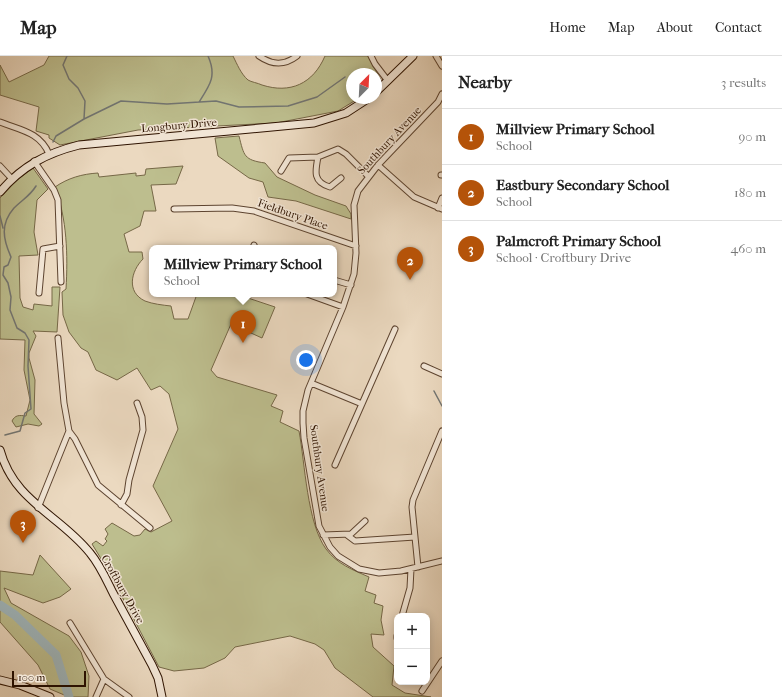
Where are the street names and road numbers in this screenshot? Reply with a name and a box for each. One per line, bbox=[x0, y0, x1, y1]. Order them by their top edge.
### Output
street label: Southbury Avenue bbox=[355, 103, 424, 177]
street label: Longbury Drive bbox=[141, 116, 218, 135]
street label: Fieldbury Place bbox=[256, 196, 330, 233]
street label: Southbury Avenue bbox=[307, 424, 332, 513]
street label: Croftbury Drive bbox=[98, 553, 147, 626]

